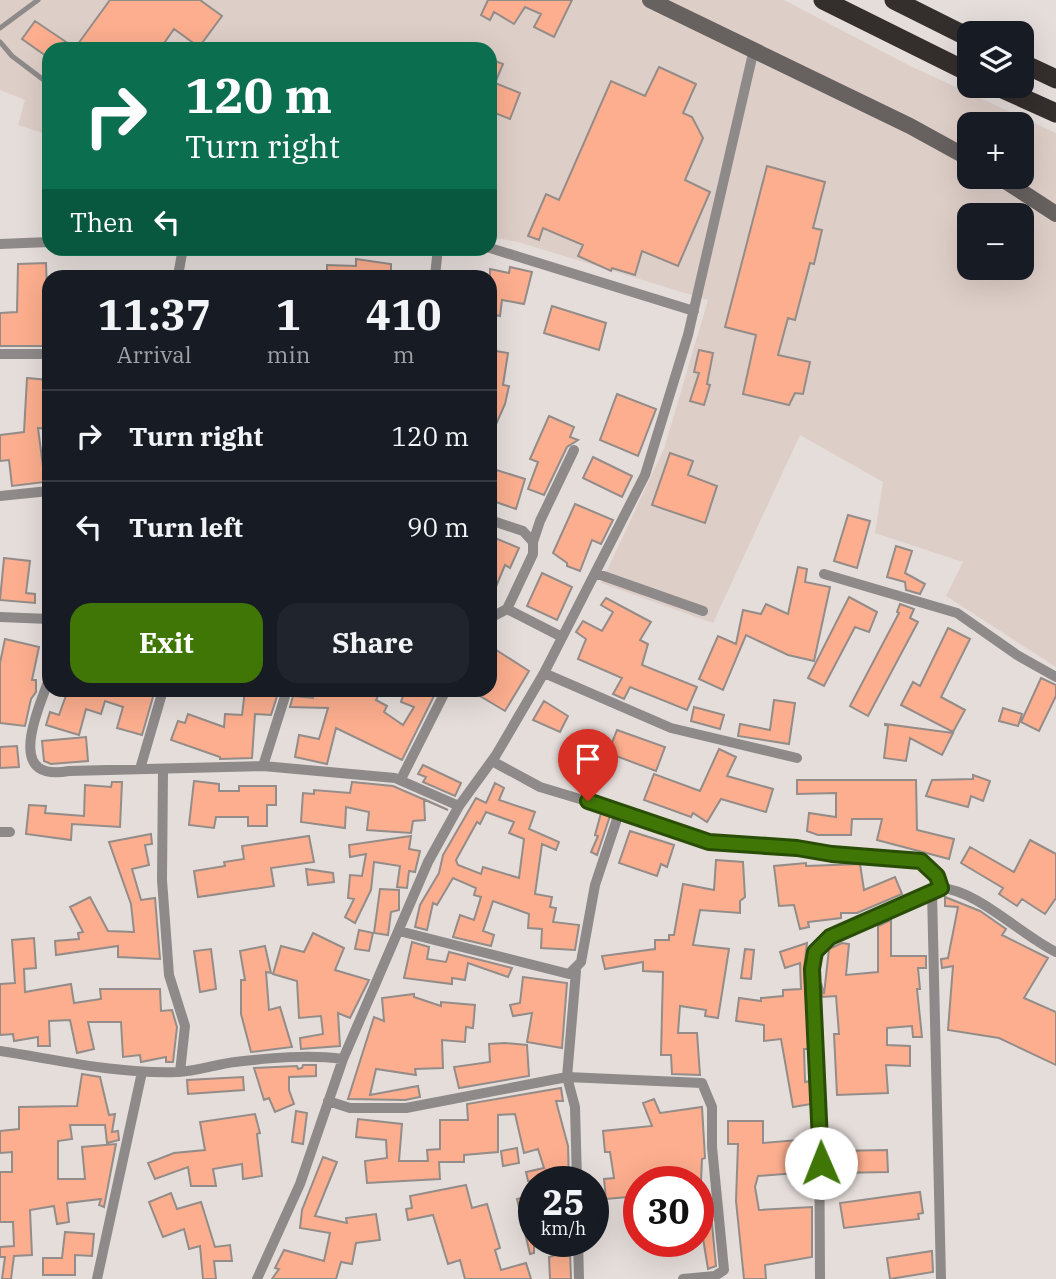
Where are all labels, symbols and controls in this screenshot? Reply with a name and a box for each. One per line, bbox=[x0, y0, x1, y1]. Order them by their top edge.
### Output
map controls bbox=[957, 21, 1034, 280]
button: layers bbox=[957, 21, 1034, 98]
text: 120 m bbox=[185, 63, 332, 126]
icon: right bbox=[70, 70, 161, 161]
button: + bbox=[957, 112, 1034, 189]
text: Turn right bbox=[185, 125, 340, 167]
icon: left bbox=[148, 203, 186, 241]
button: − bbox=[957, 203, 1034, 280]
text: Then bbox=[70, 205, 134, 239]
text: 11:37 bbox=[97, 287, 211, 342]
text: 1 bbox=[276, 287, 301, 342]
text: 410 bbox=[366, 287, 441, 342]
text: Arrival bbox=[117, 339, 192, 369]
text: min bbox=[267, 339, 310, 369]
text: m bbox=[393, 339, 415, 369]
icon: right bbox=[70, 417, 108, 455]
text: Turn right bbox=[129, 419, 263, 453]
text: 120 m bbox=[391, 419, 469, 453]
icon: left bbox=[70, 508, 108, 546]
text: Turn left bbox=[129, 510, 243, 544]
text: 90 m bbox=[407, 510, 469, 544]
button: Exit bbox=[70, 603, 263, 683]
button: Share bbox=[277, 603, 469, 683]
pin bbox=[558, 729, 618, 801]
icon: arrive bbox=[569, 740, 607, 778]
position arrow bbox=[784, 1126, 858, 1200]
speed limit sign: 30 bbox=[623, 1166, 714, 1257]
text: 25 bbox=[542, 1179, 585, 1225]
text: km/h bbox=[541, 1217, 586, 1240]

